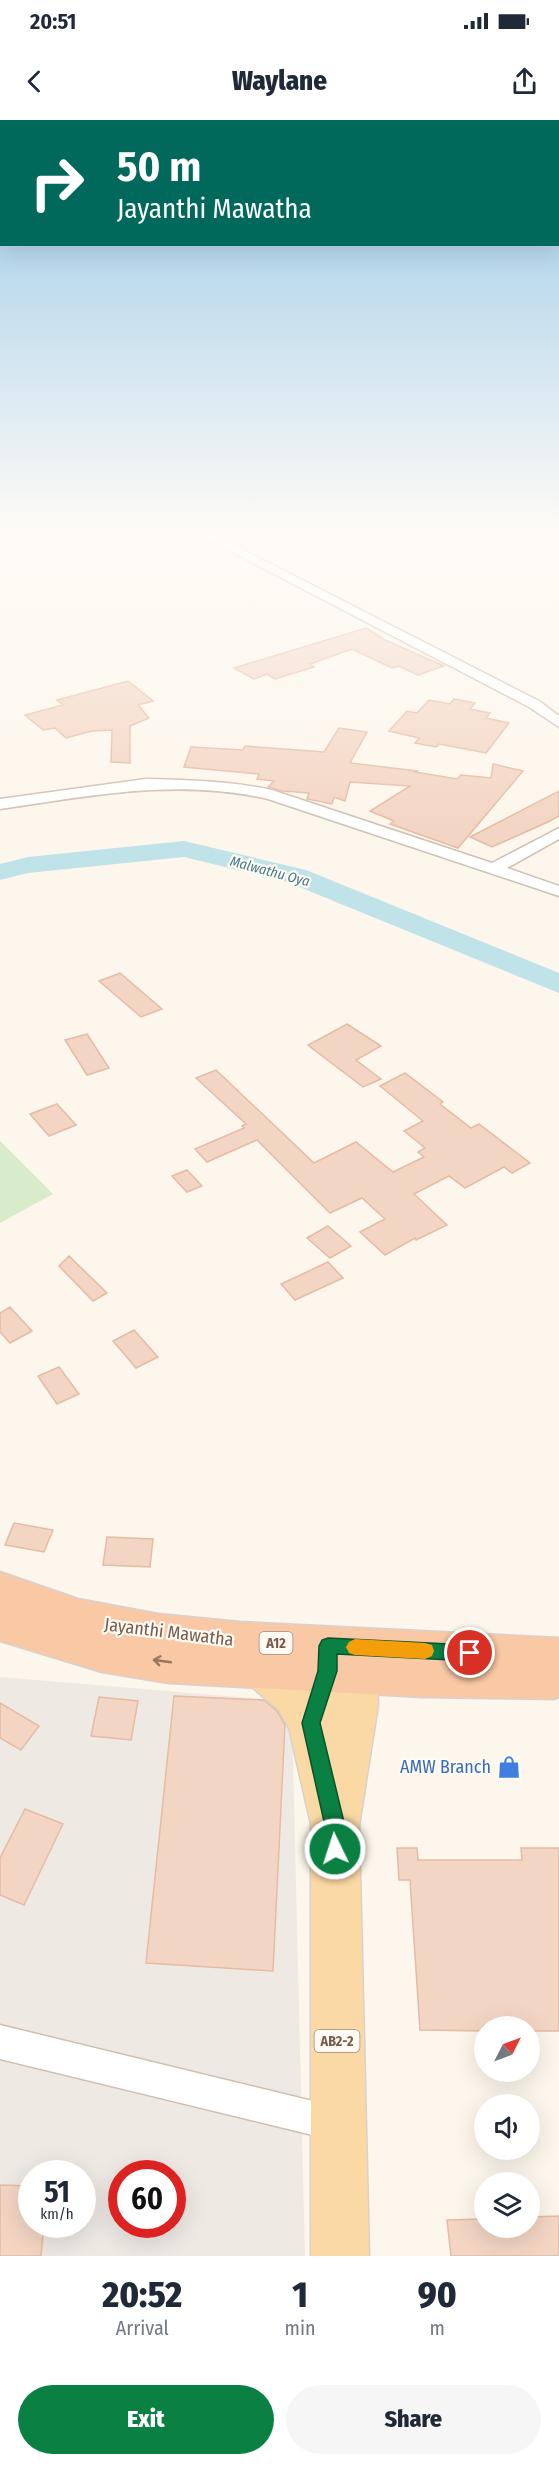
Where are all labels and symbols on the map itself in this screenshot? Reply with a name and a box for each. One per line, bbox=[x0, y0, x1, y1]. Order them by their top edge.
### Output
water label: Malwathu Oya bbox=[228, 853, 312, 890]
street label: Jayanthi Mawatha bbox=[103, 1613, 235, 1651]
pin bbox=[444, 1627, 495, 1678]
road number: A12 bbox=[260, 1632, 292, 1654]
one-way arrow bbox=[152, 1656, 172, 1667]
shop icon: AMW Branch bbox=[496, 1754, 522, 1780]
place label: AMW Branch bbox=[400, 1756, 491, 1778]
position arrow bbox=[303, 1817, 367, 1881]
north arrow bbox=[474, 2016, 540, 2082]
road number: AB2-2 bbox=[314, 2030, 360, 2052]
speed limit sign: 60 bbox=[108, 2160, 186, 2238]

